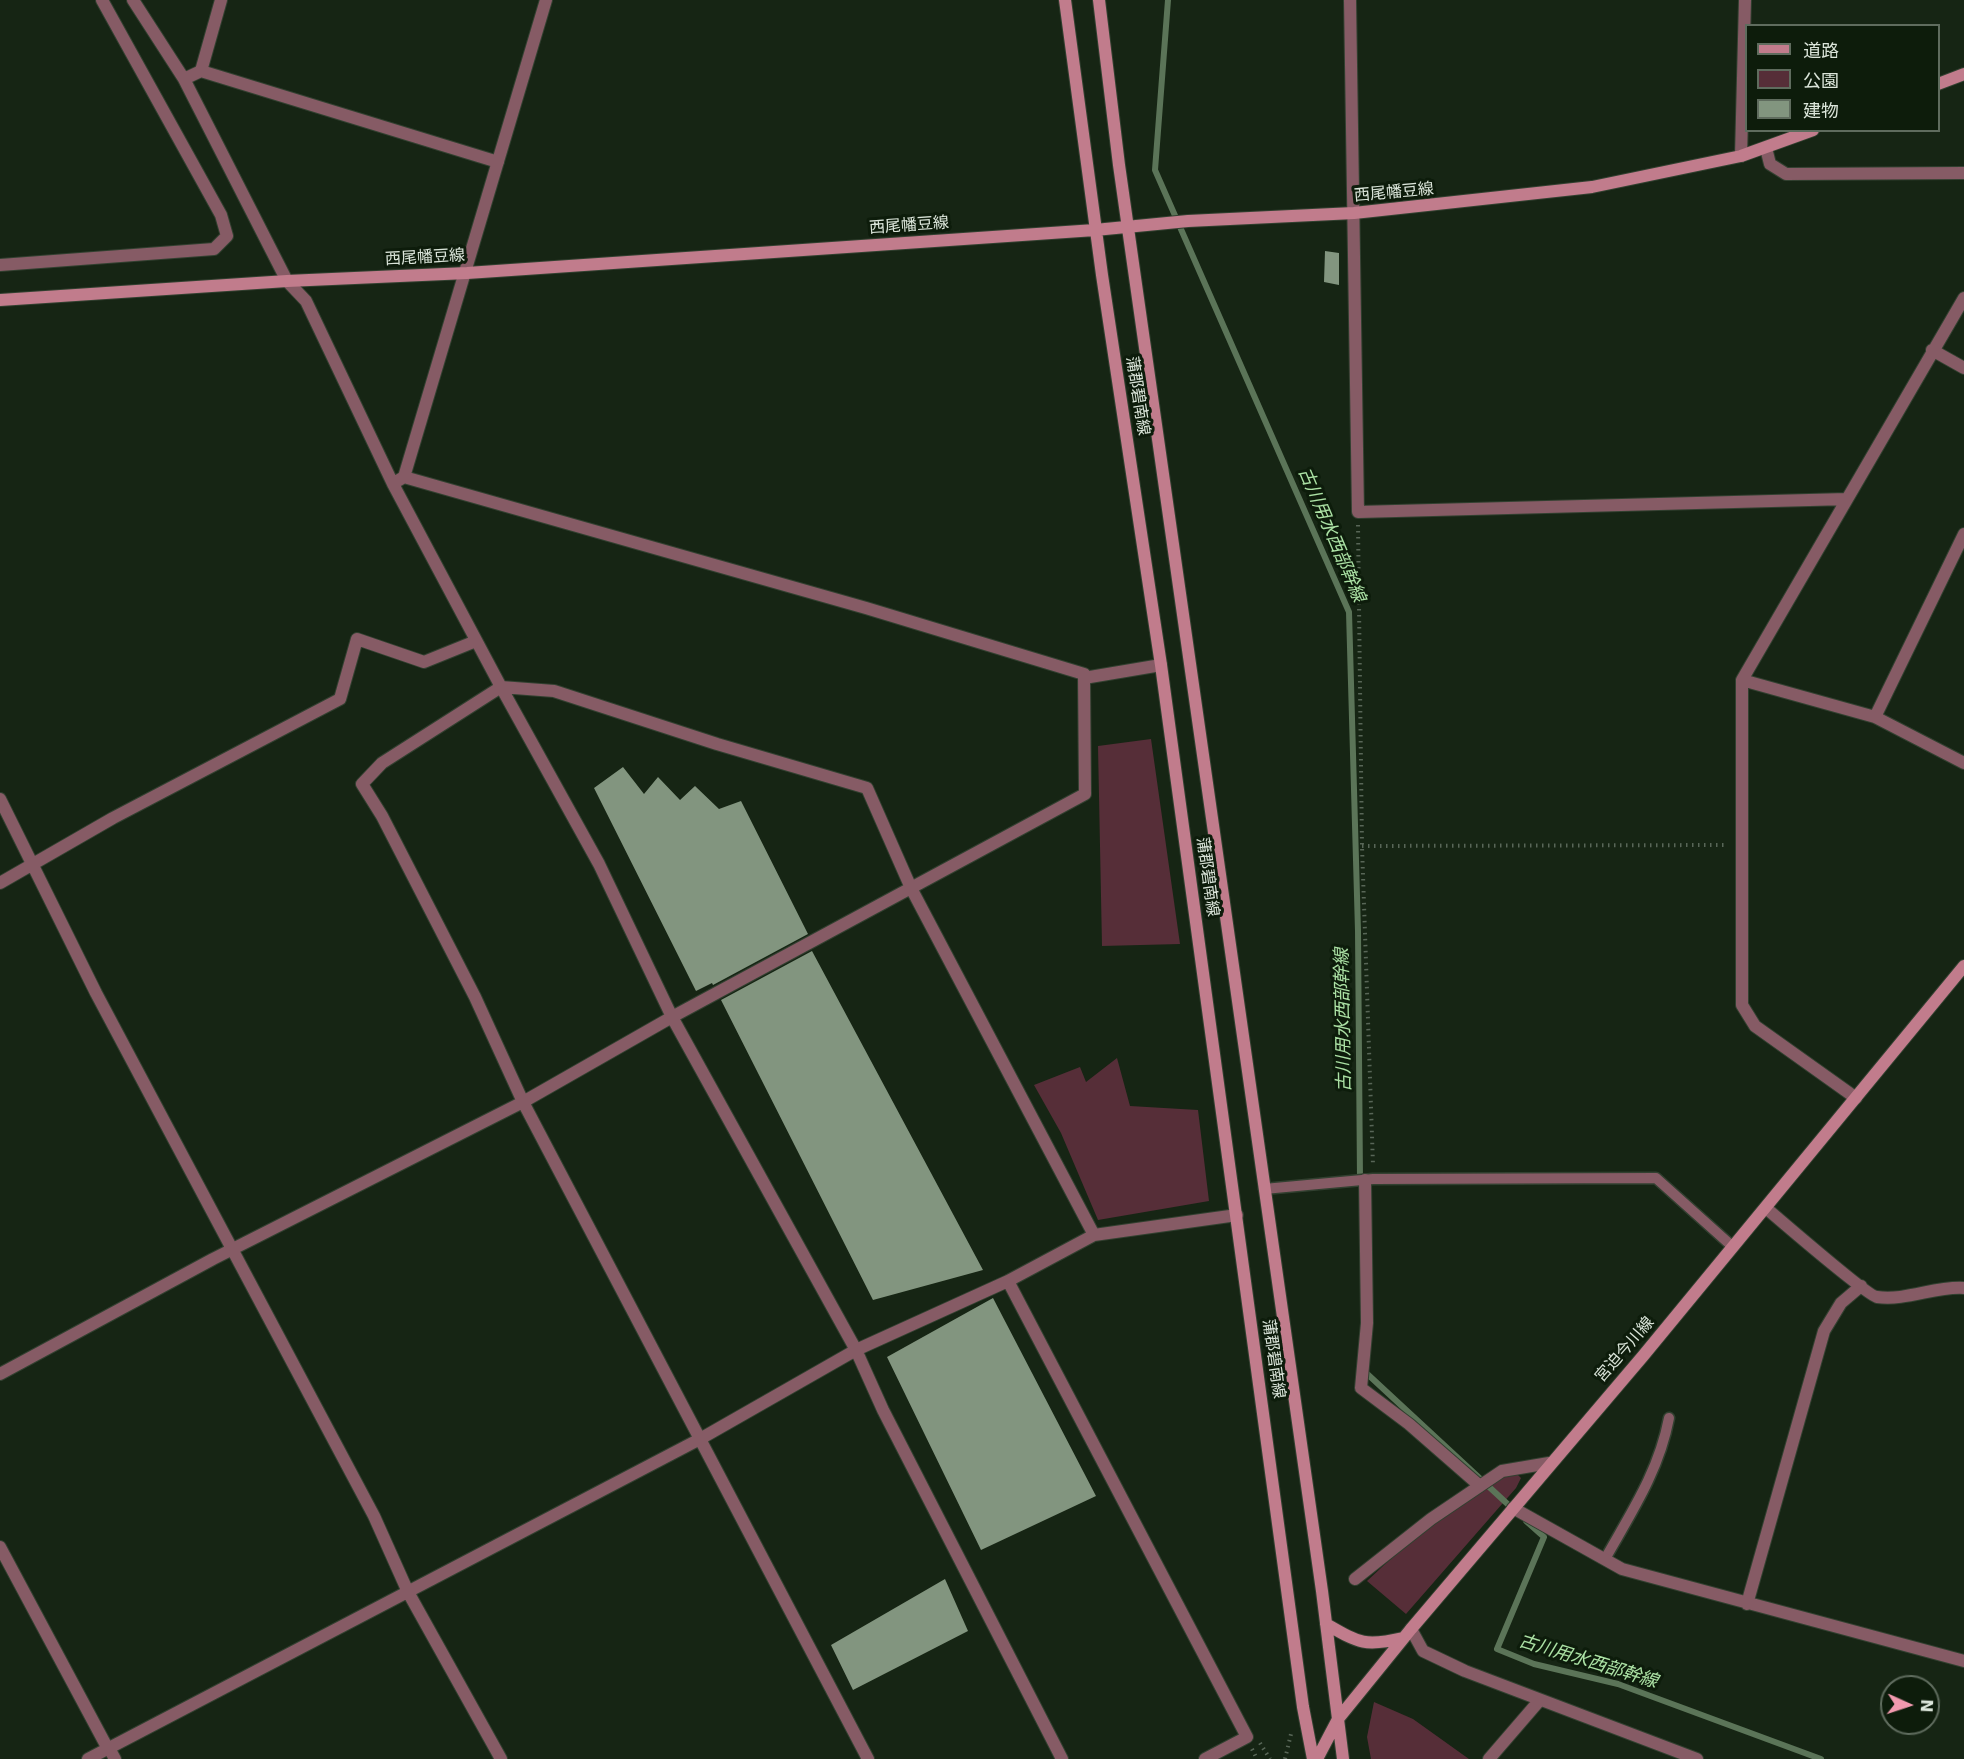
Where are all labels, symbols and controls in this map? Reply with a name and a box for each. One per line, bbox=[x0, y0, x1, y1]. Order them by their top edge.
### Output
legend bbox=[1745, 24, 1940, 132]
text: 道路 bbox=[1803, 40, 1839, 61]
text: 公園 bbox=[1803, 70, 1839, 91]
text: 建物 bbox=[1803, 100, 1839, 121]
street label: 西尾幡豆線 bbox=[1353, 180, 1435, 206]
street label: 西尾幡豆線 bbox=[868, 214, 950, 238]
street label: 西尾幡豆線 bbox=[385, 246, 465, 270]
street label: 蒲郡碧南線 bbox=[1121, 355, 1153, 437]
water label: 古川用水西部幹線 bbox=[1293, 465, 1369, 605]
street label: 蒲郡碧南線 bbox=[1192, 836, 1222, 918]
water label: 古川用水西部幹線 bbox=[1332, 948, 1356, 1092]
street label: 宮迫今川線 bbox=[1592, 1314, 1658, 1386]
street label: 蒲郡碧南線 bbox=[1258, 1318, 1288, 1400]
water label: 古川用水西部幹線 bbox=[1516, 1631, 1660, 1693]
north arrow bbox=[1880, 1675, 1940, 1735]
text: N bbox=[1917, 1699, 1936, 1713]

